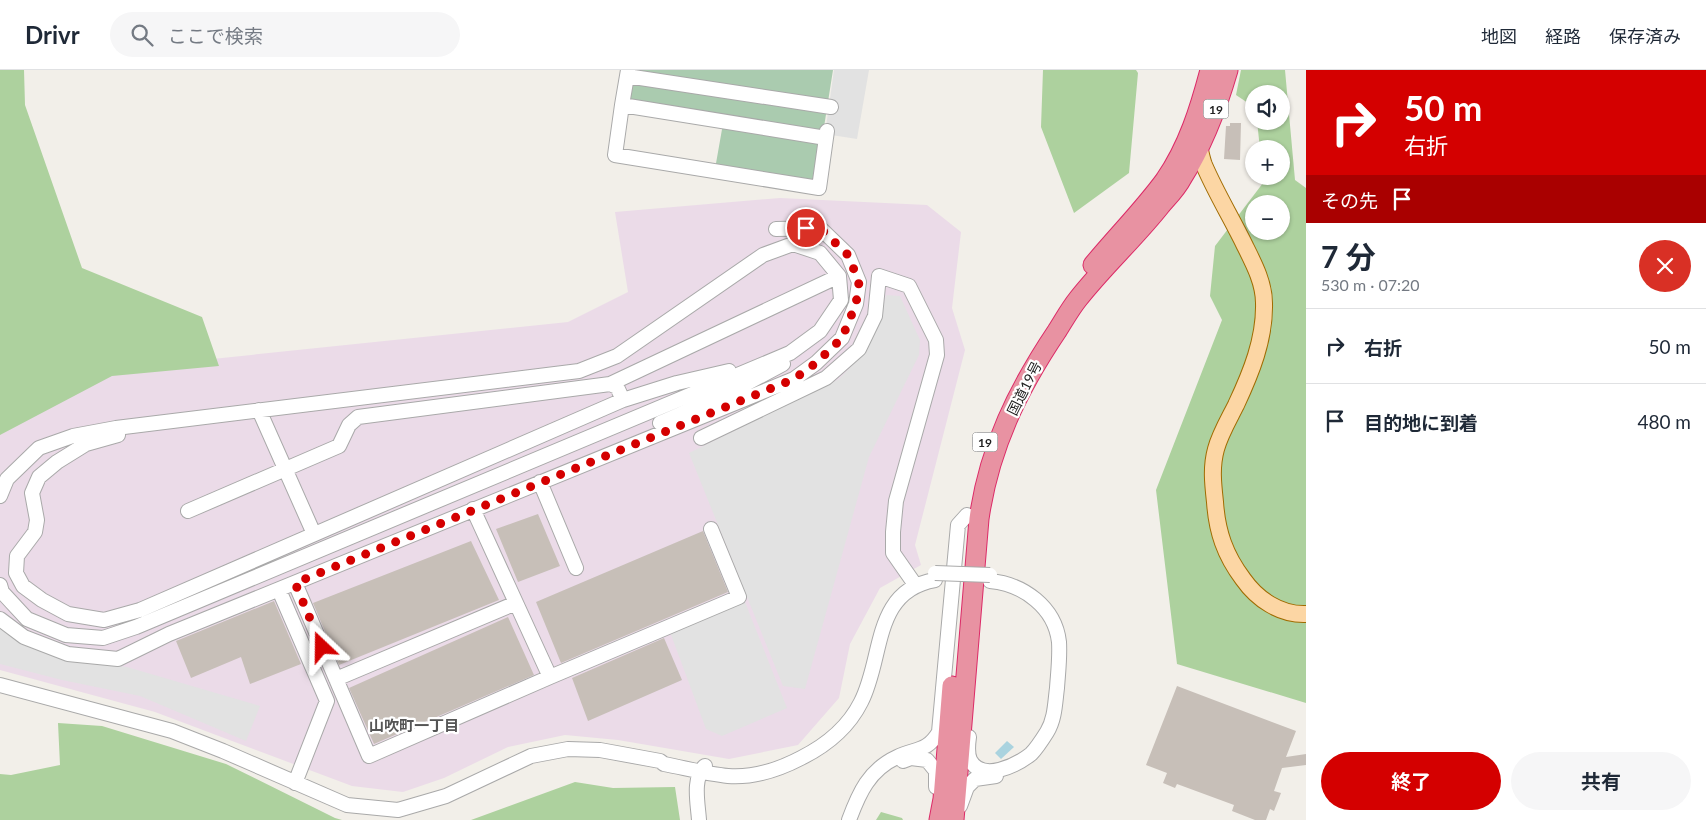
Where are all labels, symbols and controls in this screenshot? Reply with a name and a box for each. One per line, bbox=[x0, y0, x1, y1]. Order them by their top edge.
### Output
search box bbox=[110, 12, 460, 57]
text: Drivr bbox=[25, 20, 80, 49]
icon: search bbox=[128, 21, 156, 49]
text: ここで検索 bbox=[168, 24, 263, 47]
text: 地図 bbox=[1481, 25, 1517, 47]
text: 経路 bbox=[1545, 25, 1581, 47]
text: 保存済み bbox=[1609, 25, 1681, 47]
map controls bbox=[1245, 85, 1290, 240]
button: sound bbox=[1245, 85, 1290, 130]
text: 50 m bbox=[1404, 86, 1482, 128]
icon: right bbox=[1321, 90, 1386, 155]
road number: 19 bbox=[1204, 100, 1228, 118]
text: 右折 bbox=[1404, 132, 1448, 159]
button: + bbox=[1245, 140, 1290, 185]
icon: arrive bbox=[1388, 185, 1416, 213]
text: その先 bbox=[1321, 189, 1378, 212]
button: − bbox=[1245, 195, 1290, 240]
pin bbox=[785, 207, 827, 249]
icon: arrive bbox=[792, 214, 820, 242]
text: 7 分 bbox=[1321, 238, 1376, 274]
button: close bbox=[1639, 240, 1691, 292]
text: 530 m · 07:20 bbox=[1321, 275, 1420, 294]
icon: right bbox=[1321, 332, 1349, 360]
text: 50 m bbox=[1648, 335, 1691, 358]
text: 右折 bbox=[1364, 336, 1402, 359]
street label: 国道19号 bbox=[1003, 358, 1045, 418]
icon: arrive bbox=[1321, 407, 1349, 435]
text: 480 m bbox=[1637, 410, 1691, 433]
text: 目的地に到着 bbox=[1364, 411, 1478, 434]
road number: 19 bbox=[972, 432, 998, 452]
position arrow bbox=[295, 620, 347, 672]
district label: 山吹町一丁目 bbox=[369, 716, 459, 734]
button: 終了 bbox=[1321, 752, 1501, 810]
button: 共有 bbox=[1511, 752, 1691, 810]

